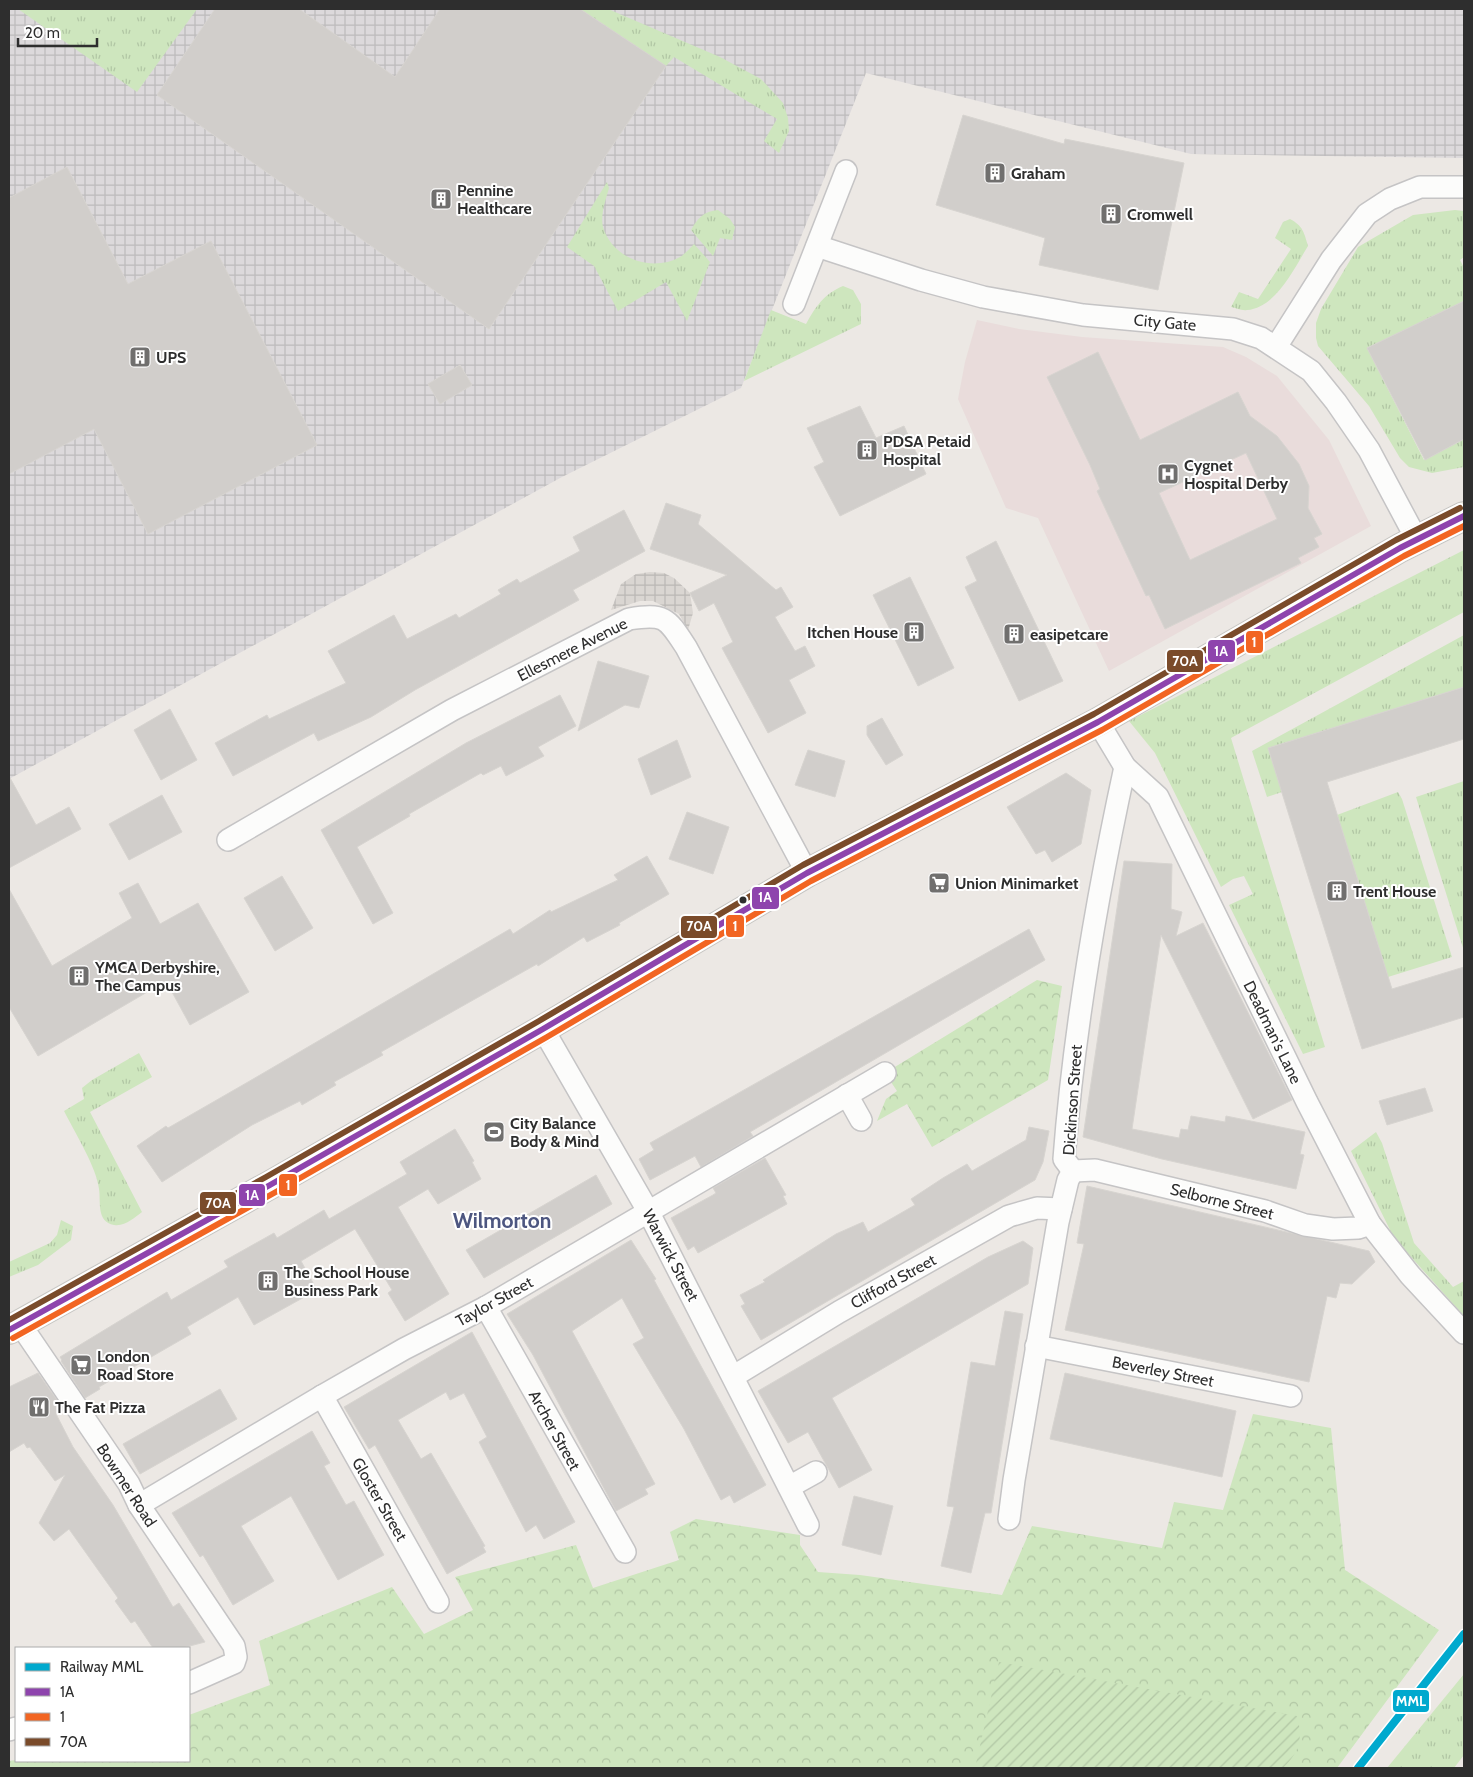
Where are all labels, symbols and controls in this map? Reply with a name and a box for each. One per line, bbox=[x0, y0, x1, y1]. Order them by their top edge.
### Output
scale bar bbox=[18, 15, 96, 47]
text: 20 m bbox=[25, 24, 60, 42]
building icon: Graham bbox=[983, 161, 1007, 185]
place label: Graham bbox=[1011, 164, 1065, 183]
place label: Pennine Healthcare bbox=[457, 181, 532, 218]
building icon: Pennine Healthcare bbox=[429, 187, 453, 211]
building icon: Cromwell bbox=[1099, 202, 1123, 226]
place label: Cromwell bbox=[1127, 205, 1193, 224]
street label: City Gate bbox=[1133, 310, 1197, 335]
building icon: UPS bbox=[128, 345, 152, 369]
place label: UPS bbox=[156, 348, 186, 367]
place label: PDSA Petaid Hospital bbox=[883, 432, 971, 469]
building icon: PDSA Petaid Hospital bbox=[855, 438, 879, 462]
place label: Cygnet Hospital Derby bbox=[1184, 456, 1289, 493]
hospital icon: Cygnet Hospital Derby bbox=[1156, 462, 1180, 486]
street label: Ellesmere Avenue bbox=[514, 614, 630, 685]
building icon: Itchen House bbox=[902, 620, 926, 644]
building icon: easipetcare bbox=[1002, 622, 1026, 646]
place label: Itchen House bbox=[807, 623, 898, 642]
place label: easipetcare bbox=[1030, 625, 1108, 644]
line badge: 1 bbox=[1245, 630, 1264, 654]
text: 1 bbox=[1251, 633, 1257, 651]
line badge: 1A bbox=[1207, 639, 1236, 663]
text: 1A bbox=[1214, 642, 1228, 660]
line badge: 70A bbox=[1166, 649, 1204, 673]
text: 70A bbox=[1172, 652, 1198, 670]
supermarket icon: Union Minimarket bbox=[927, 871, 951, 895]
place label: Union Minimarket bbox=[955, 874, 1079, 893]
building icon: Trent House bbox=[1325, 879, 1349, 903]
place label: Trent House bbox=[1353, 882, 1436, 901]
line badge: 1A bbox=[751, 886, 780, 910]
text: 1A bbox=[758, 888, 772, 906]
unlabelled marker bbox=[738, 895, 748, 905]
line badge: 1 bbox=[725, 914, 745, 938]
line badge: 70A bbox=[680, 915, 718, 939]
text: 70A bbox=[686, 917, 712, 935]
text: 1 bbox=[732, 917, 738, 935]
place label: YMCA Derbyshire, The Campus bbox=[94, 958, 220, 995]
building icon: YMCA Derbyshire, The Campus bbox=[67, 964, 91, 988]
street label: Deadman's Lane bbox=[1239, 978, 1306, 1087]
street label: Dickinson Street bbox=[1059, 1044, 1086, 1156]
place label: City Balance Body & Mind bbox=[510, 1114, 599, 1151]
sports icon: City Balance Body & Mind bbox=[482, 1120, 506, 1144]
line badge: 1 bbox=[278, 1173, 298, 1197]
text: 1 bbox=[285, 1176, 291, 1194]
street label: Selborne Street bbox=[1168, 1179, 1276, 1224]
line badge: 1A bbox=[238, 1183, 266, 1207]
text: 1A bbox=[245, 1186, 259, 1204]
line badge: 70A bbox=[199, 1191, 237, 1215]
text: 70A bbox=[205, 1194, 231, 1212]
street label: Warwick Street bbox=[638, 1206, 703, 1305]
district label: Wilmorton bbox=[453, 1208, 551, 1233]
street label: Clifford Street bbox=[847, 1250, 940, 1313]
place label: The School House Business Park bbox=[284, 1263, 409, 1300]
building icon: The School House Business Park bbox=[256, 1269, 280, 1293]
street label: Taylor Street bbox=[452, 1272, 537, 1330]
place label: London Road Store bbox=[97, 1347, 174, 1384]
street label: Beverley Street bbox=[1110, 1352, 1216, 1391]
supermarket icon: London Road Store bbox=[69, 1353, 93, 1377]
street label: Archer Street bbox=[525, 1387, 585, 1474]
restaurant icon: The Fat Pizza bbox=[27, 1395, 51, 1419]
place label: The Fat Pizza bbox=[55, 1398, 146, 1417]
street label: Bowmer Road bbox=[93, 1440, 161, 1530]
street label: Gloster Street bbox=[348, 1454, 411, 1545]
legend bbox=[15, 1647, 190, 1762]
text: Railway MML bbox=[60, 1658, 144, 1676]
text: 1A bbox=[60, 1683, 75, 1701]
line badge: MML bbox=[1392, 1689, 1430, 1713]
text: MML bbox=[1396, 1692, 1426, 1710]
text: 1 bbox=[60, 1708, 65, 1726]
text: 70A bbox=[60, 1733, 88, 1751]

